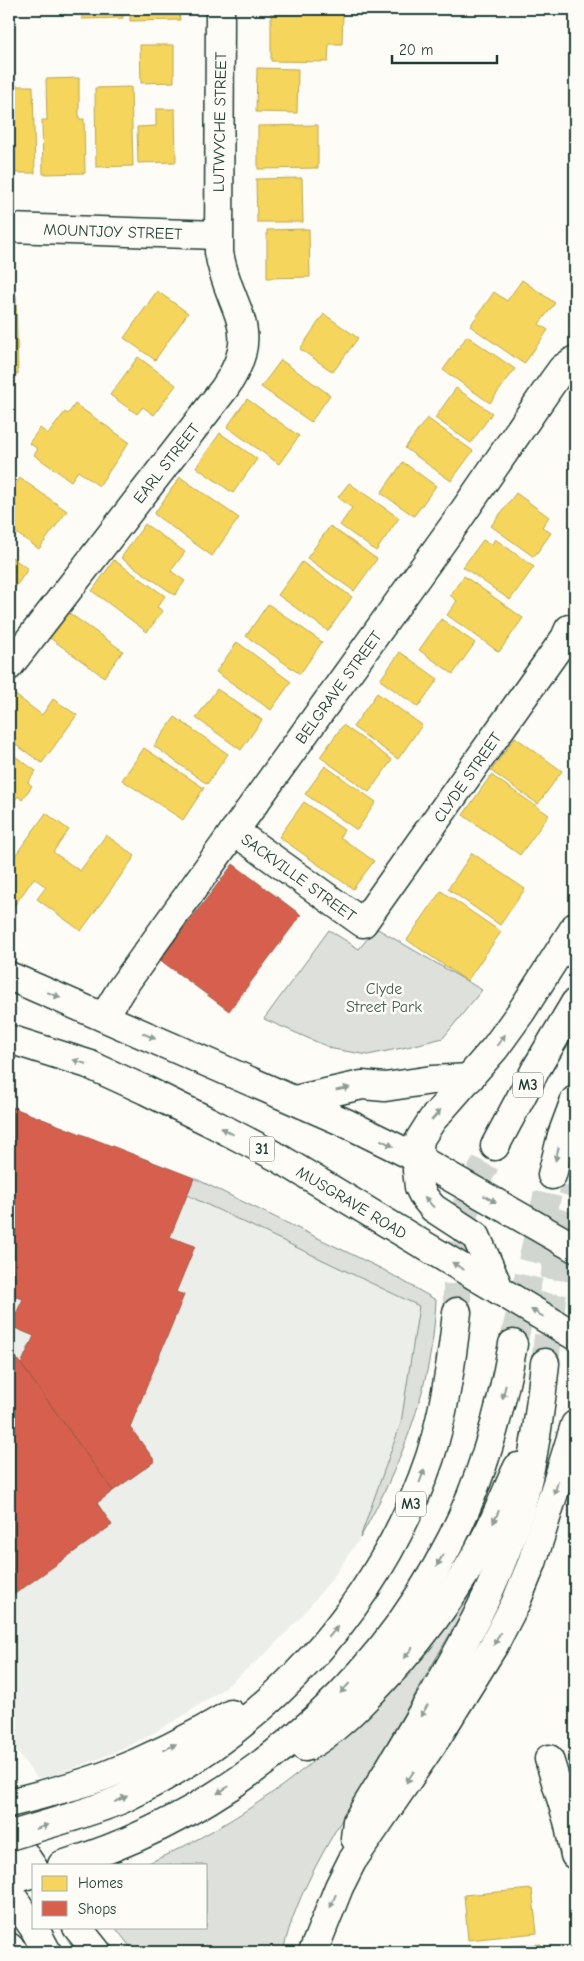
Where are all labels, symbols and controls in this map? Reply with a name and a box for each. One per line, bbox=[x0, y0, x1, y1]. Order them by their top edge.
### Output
scale bar bbox=[392, 32, 496, 64]
text: 20 m bbox=[399, 41, 433, 59]
street label: LUTWYCHE STREET bbox=[210, 51, 230, 192]
street label: MOUNTJOY STREET bbox=[43, 221, 183, 243]
street label: EARL STREET bbox=[130, 420, 204, 507]
street label: BELGRAVE STREET bbox=[292, 627, 386, 747]
street label: CLYDE STREET bbox=[430, 729, 506, 826]
street label: SACKVILLE STREET bbox=[238, 830, 360, 926]
park label: Clyde Street Park bbox=[346, 980, 422, 1016]
one-way arrow bbox=[47, 991, 62, 999]
one-way arrow bbox=[142, 1033, 156, 1041]
one-way arrow bbox=[496, 1033, 506, 1047]
one-way arrow bbox=[72, 1058, 87, 1066]
road number: M3 bbox=[513, 1072, 543, 1098]
one-way arrow bbox=[335, 1085, 351, 1093]
one-way arrow bbox=[431, 1109, 442, 1122]
one-way arrow bbox=[220, 1127, 234, 1135]
road number: 31 bbox=[250, 1136, 274, 1162]
one-way arrow bbox=[380, 1139, 394, 1147]
one-way arrow bbox=[553, 1146, 561, 1161]
street label: MUSGRAVE ROAD bbox=[293, 1163, 410, 1243]
one-way arrow bbox=[483, 1195, 497, 1203]
one-way arrow bbox=[423, 1196, 434, 1209]
one-way arrow bbox=[452, 1261, 465, 1270]
one-way arrow bbox=[531, 1309, 544, 1318]
one-way arrow bbox=[500, 1384, 508, 1399]
one-way arrow bbox=[418, 1468, 426, 1483]
one-way arrow bbox=[551, 1481, 559, 1496]
road number: M3 bbox=[396, 1492, 426, 1516]
one-way arrow bbox=[491, 1510, 499, 1524]
one-way arrow bbox=[436, 1552, 444, 1567]
one-way arrow bbox=[328, 1625, 339, 1638]
one-way arrow bbox=[493, 1632, 501, 1647]
one-way arrow bbox=[402, 1646, 413, 1659]
one-way arrow bbox=[339, 1681, 351, 1693]
one-way arrow bbox=[419, 1704, 429, 1718]
one-way arrow bbox=[163, 1743, 178, 1751]
one-way arrow bbox=[405, 1770, 415, 1784]
one-way arrow bbox=[217, 1785, 230, 1795]
one-way arrow bbox=[114, 1794, 128, 1802]
one-way arrow bbox=[35, 1822, 50, 1830]
legend bbox=[32, 1864, 208, 1928]
text: Homes bbox=[78, 1874, 123, 1892]
one-way arrow bbox=[329, 1894, 337, 1908]
text: Shops bbox=[78, 1900, 116, 1918]

